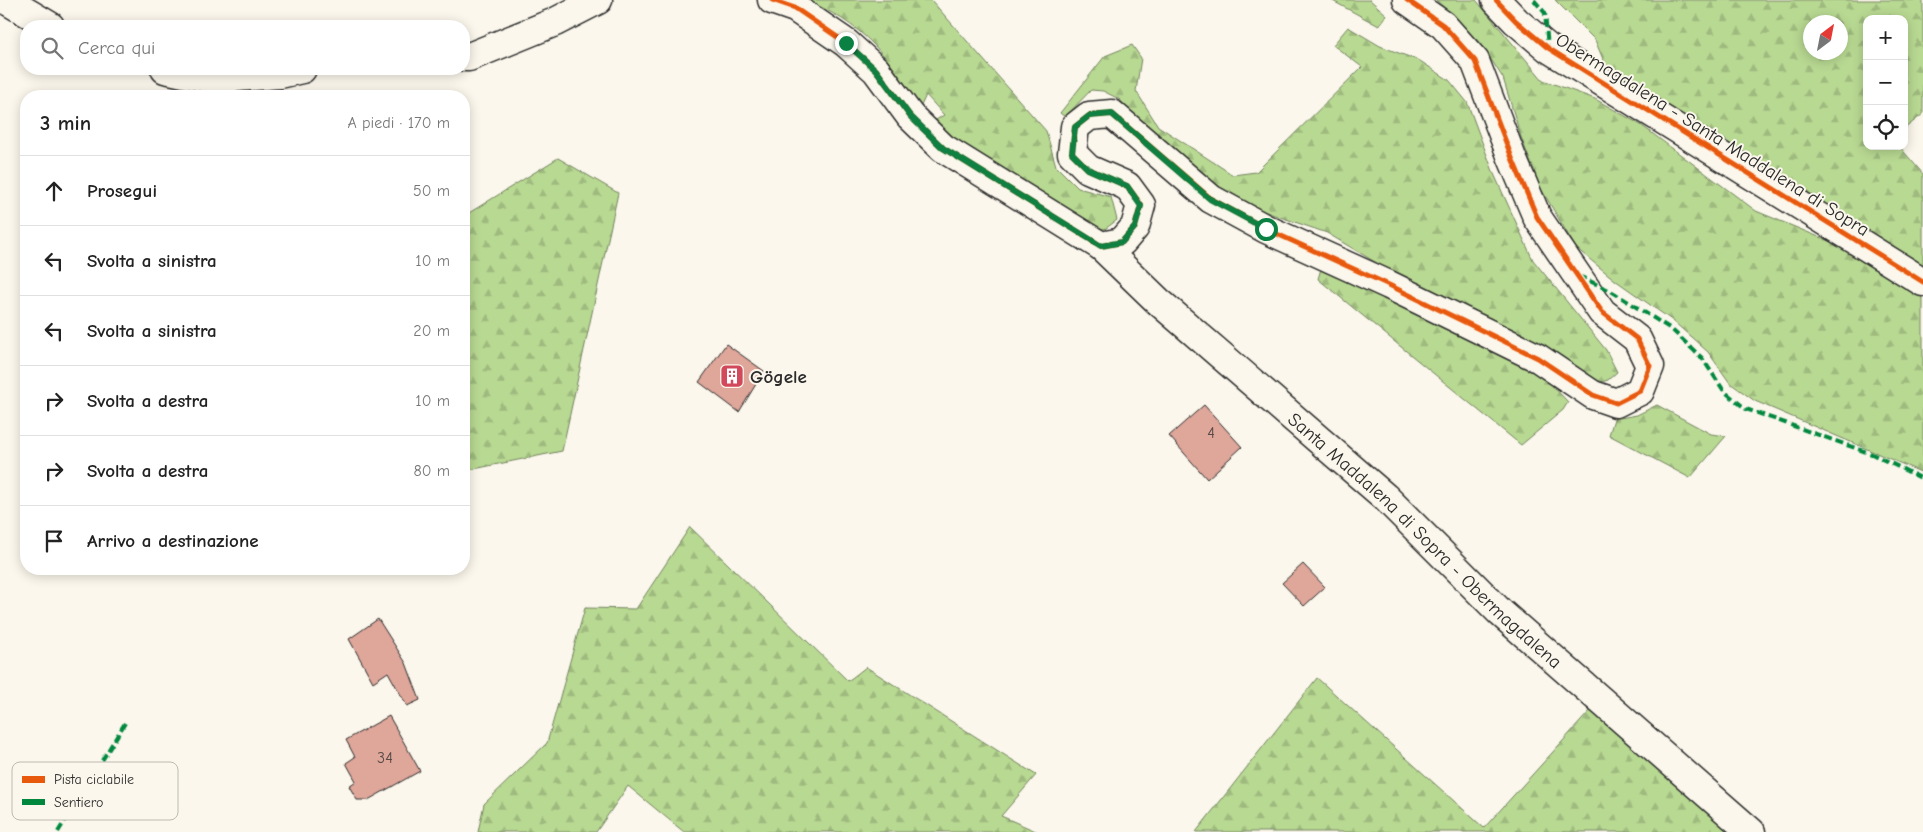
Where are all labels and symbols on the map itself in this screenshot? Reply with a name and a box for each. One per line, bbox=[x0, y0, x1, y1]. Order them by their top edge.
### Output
north arrow bbox=[1803, 15, 1848, 60]
street label: Obermagdalena - Santa Maddalena di Sopra bbox=[1552, 29, 1873, 241]
route end bbox=[835, 32, 858, 55]
route start bbox=[1255, 218, 1278, 241]
building icon: Gögele bbox=[719, 363, 745, 389]
place label: Gögele bbox=[750, 366, 807, 388]
street label: Santa Maddalena di Sopra - Obermagdalena bbox=[1283, 408, 1566, 673]
house number: 4 bbox=[1207, 424, 1215, 442]
house number: 34 bbox=[377, 749, 393, 767]
legend bbox=[12, 762, 178, 820]
text: Pista ciclabile bbox=[54, 771, 134, 788]
text: Sentiero bbox=[54, 794, 103, 811]

